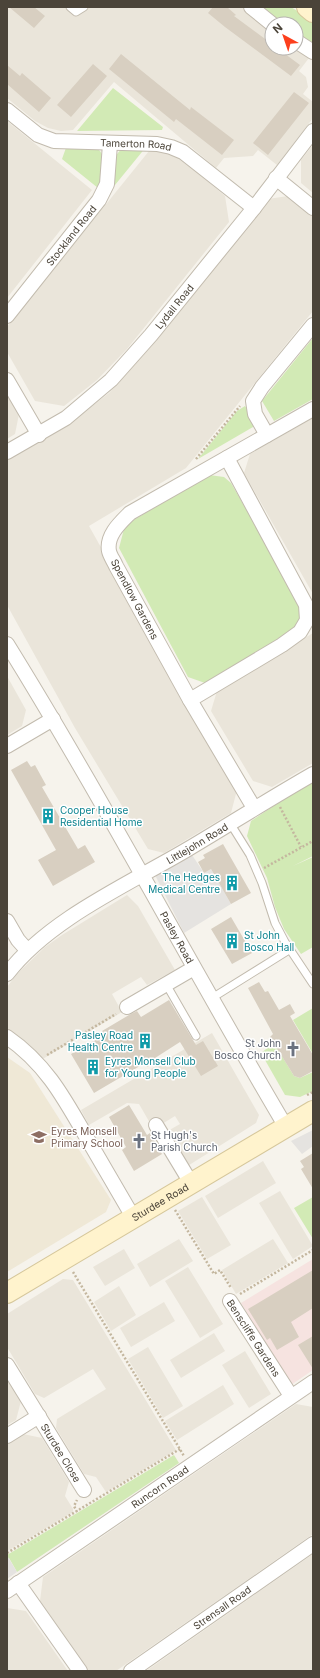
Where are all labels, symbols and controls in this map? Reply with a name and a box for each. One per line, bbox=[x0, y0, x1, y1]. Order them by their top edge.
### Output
north arrow bbox=[264, 16, 304, 56]
text: N bbox=[270, 20, 285, 36]
street label: Tamerton Road bbox=[100, 136, 173, 153]
street label: Stockland Road bbox=[43, 203, 99, 268]
street label: Lydall Road bbox=[153, 282, 196, 331]
street label: Spendlow Gardens bbox=[109, 557, 161, 641]
place label: Cooper House Residential Home bbox=[60, 804, 142, 828]
building icon: Cooper House Residential Home bbox=[39, 807, 57, 825]
street label: Littlejohn Road bbox=[164, 820, 230, 866]
place label: The Hedges Medical Centre bbox=[148, 871, 220, 895]
building icon: The Hedges Medical Centre bbox=[223, 874, 241, 892]
street label: Pasley Road bbox=[158, 909, 197, 965]
place label: St John Bosco Hall bbox=[244, 929, 294, 953]
building icon: St John Bosco Hall bbox=[223, 932, 241, 950]
place label: Pasley Road Health Centre bbox=[68, 1029, 133, 1053]
building icon: Pasley Road Health Centre bbox=[136, 1032, 154, 1050]
place label: St John Bosco Church bbox=[214, 1037, 281, 1061]
church icon: St John Bosco Church bbox=[284, 1040, 302, 1058]
place label: Eyres Monsell Club for Young People bbox=[105, 1055, 196, 1079]
building icon: Eyres Monsell Club for Young People bbox=[84, 1058, 102, 1076]
place label: Eyres Monsell Primary School bbox=[51, 1125, 123, 1149]
school or university icon: Eyres Monsell Primary School bbox=[30, 1128, 48, 1146]
place label: St Hugh's Parish Church bbox=[151, 1129, 218, 1153]
church icon: St Hugh's Parish Church bbox=[130, 1132, 148, 1150]
street label: Sturdee Road bbox=[129, 1180, 191, 1224]
street label: Benscliffe Gardens bbox=[225, 1297, 283, 1379]
street label: Sturdee Close bbox=[38, 1421, 84, 1484]
street label: Runcorn Road bbox=[129, 1463, 191, 1510]
street label: Strensall Road bbox=[191, 1583, 253, 1632]

